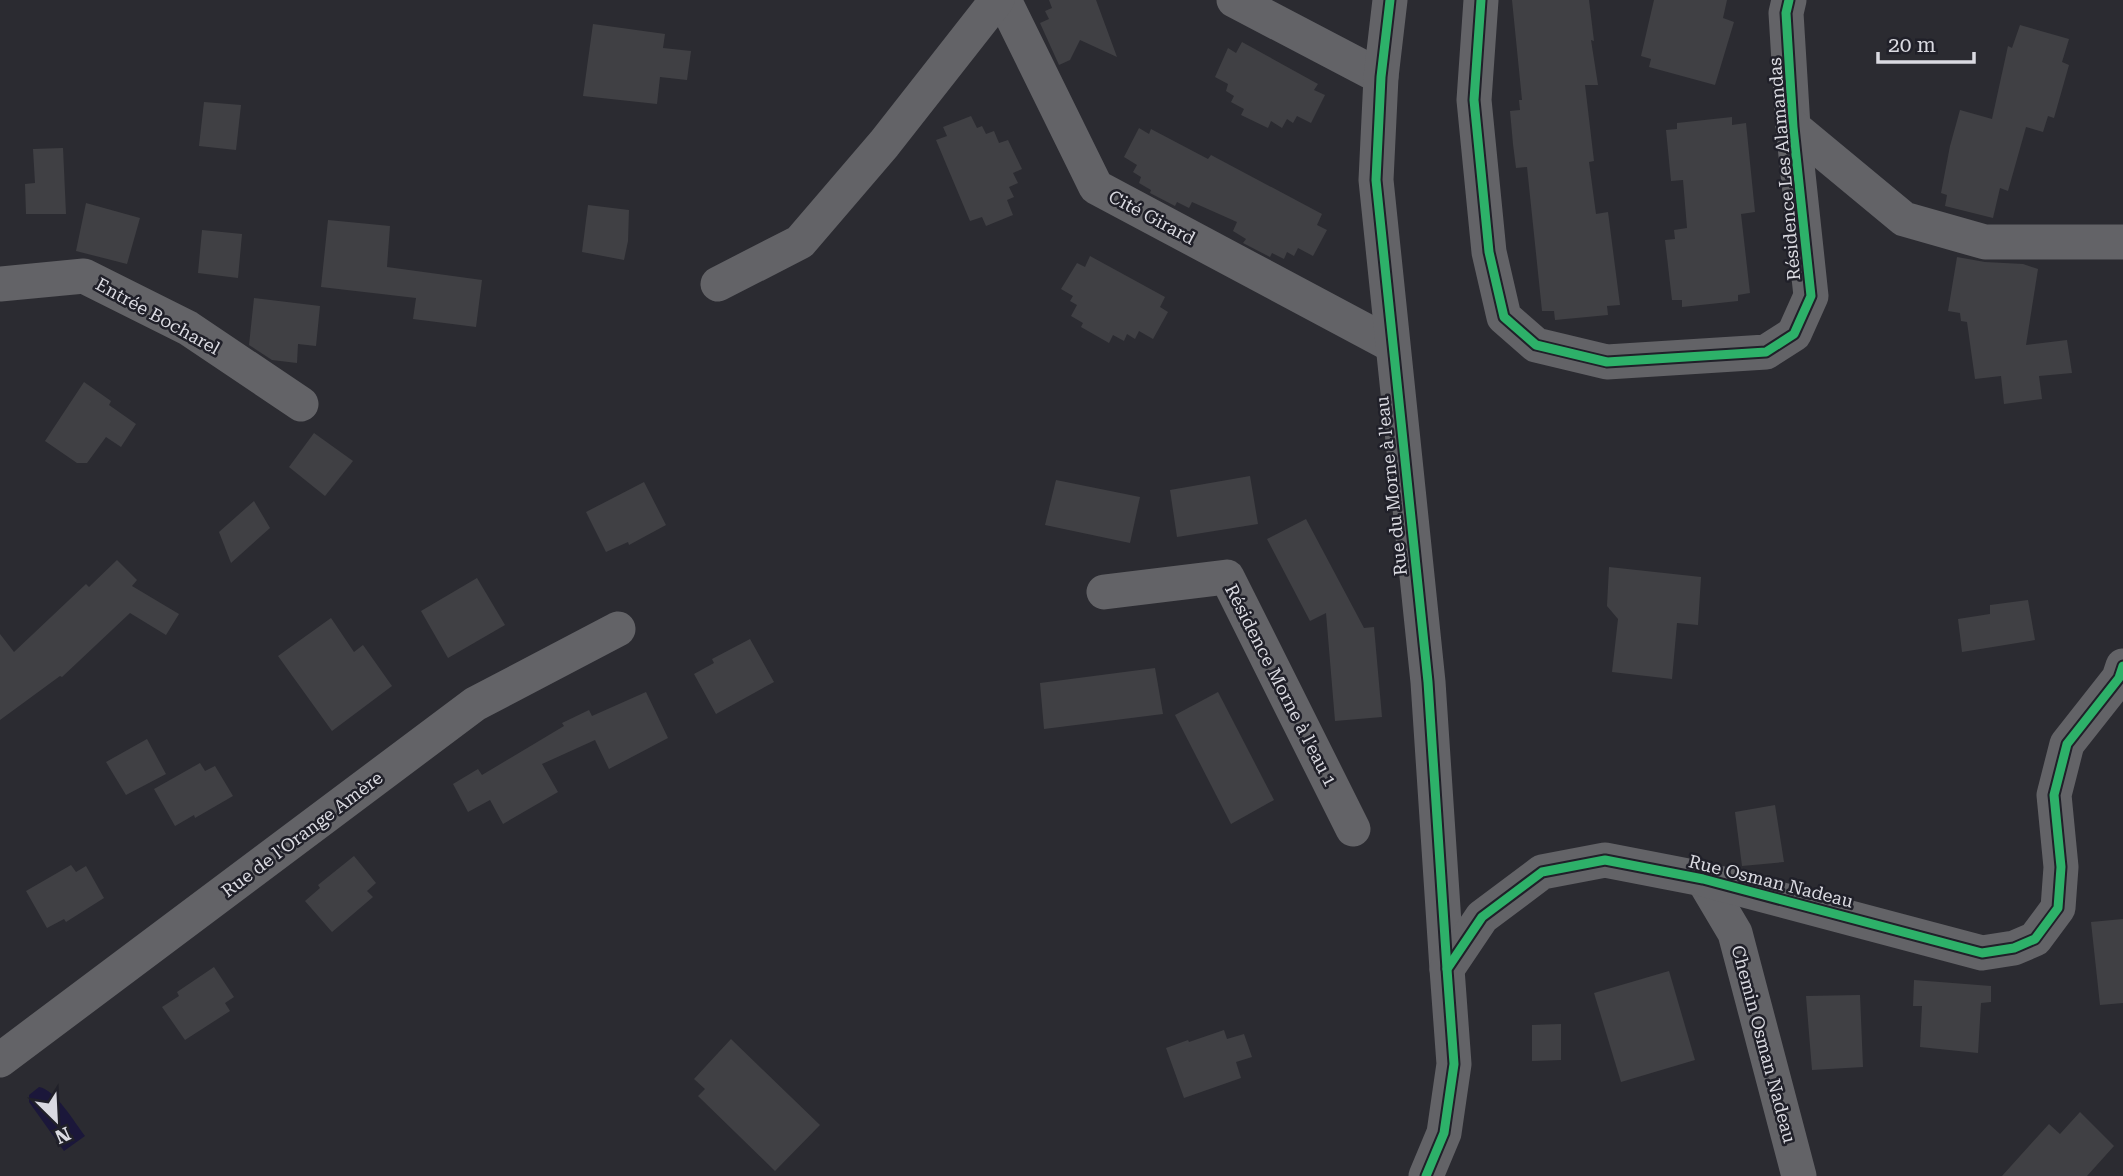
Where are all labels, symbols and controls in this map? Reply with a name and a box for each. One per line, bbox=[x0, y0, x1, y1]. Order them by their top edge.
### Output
scale bar bbox=[1878, 21, 1974, 65]
text: 20 m bbox=[1888, 33, 1936, 57]
street label: Résidence Les Alamandas bbox=[1764, 57, 1804, 281]
street label: Cité Girard bbox=[1105, 185, 1199, 249]
street label: Entrée Bocharel bbox=[92, 273, 224, 359]
street label: Rue du Morne à l'eau bbox=[1371, 395, 1411, 577]
street label: Résidence Morne à l'eau 1 bbox=[1221, 580, 1341, 790]
street label: Rue de l'Orange Amère bbox=[217, 767, 387, 901]
street label: Rue Osman Nadeau bbox=[1687, 850, 1855, 912]
street label: Chemin Osman Nadeau bbox=[1727, 943, 1801, 1145]
north arrow bbox=[21, 1085, 91, 1155]
text: N bbox=[51, 1122, 74, 1149]

